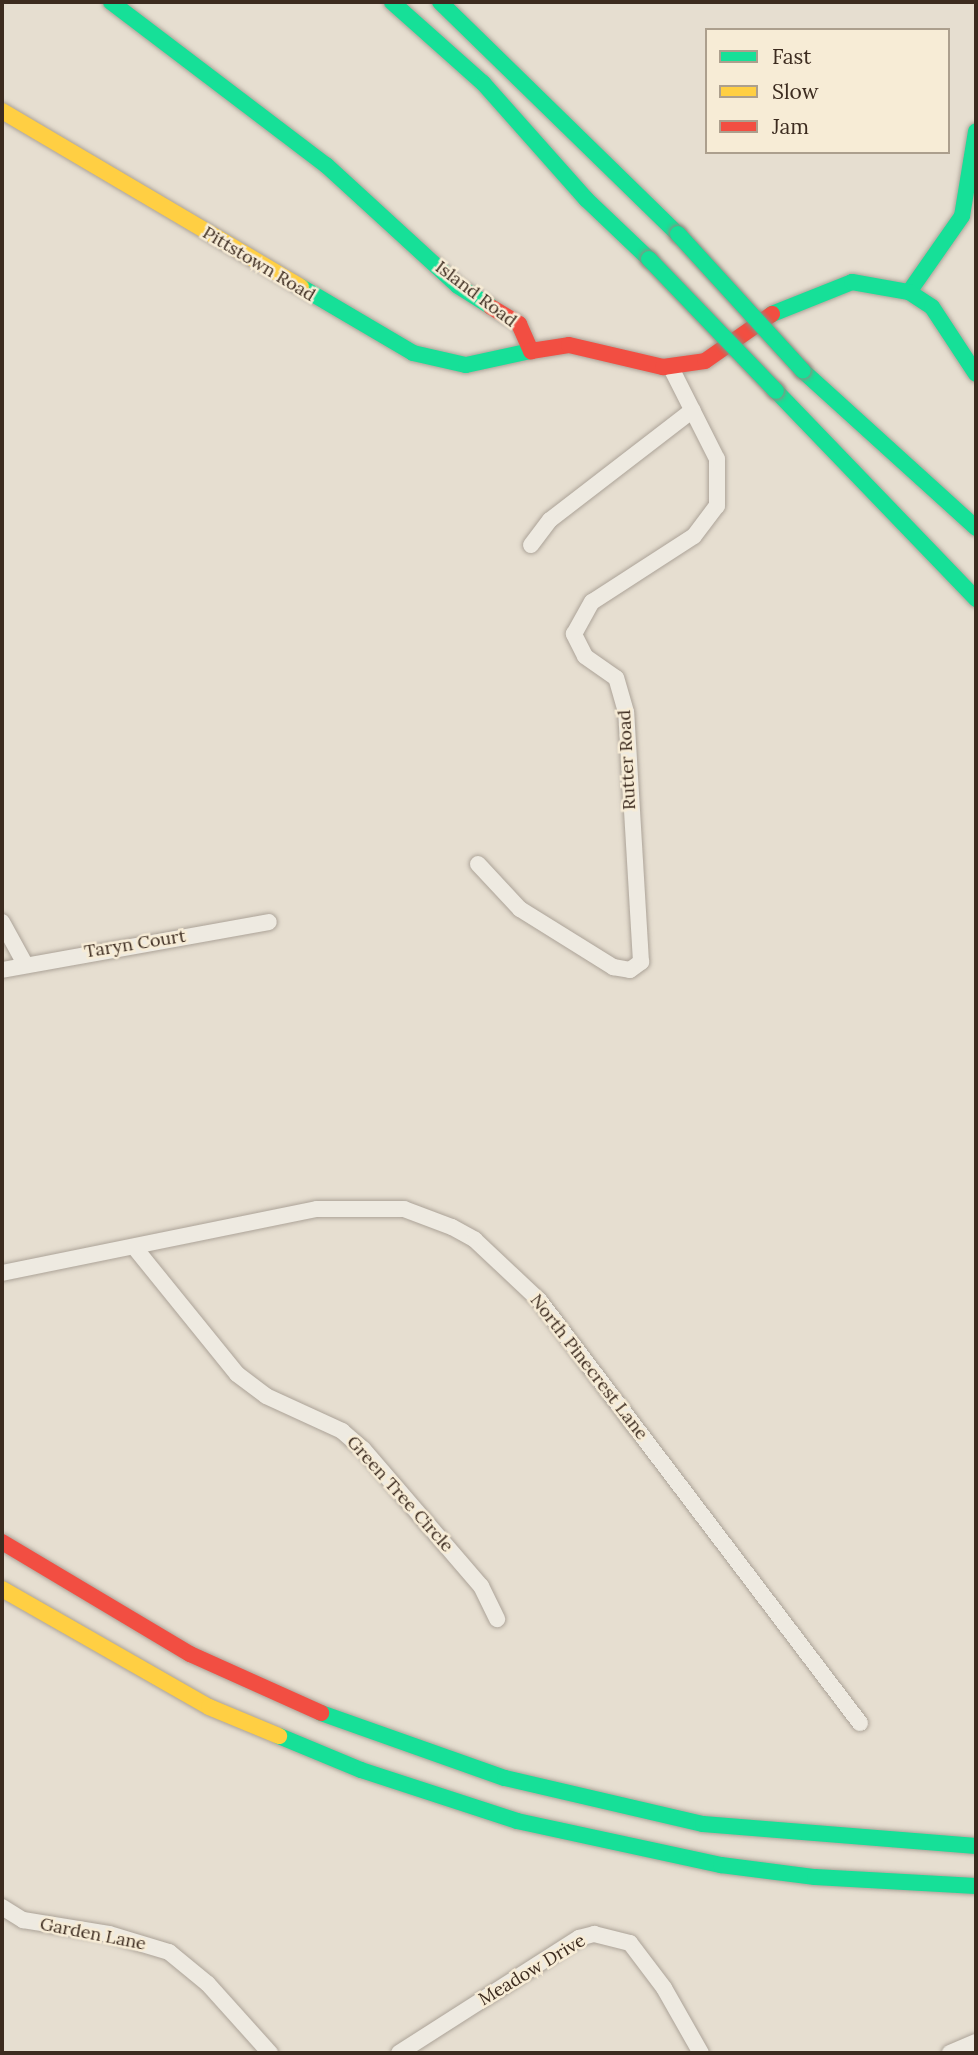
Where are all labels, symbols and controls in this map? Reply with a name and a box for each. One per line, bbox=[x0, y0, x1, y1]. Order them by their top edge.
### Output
legend bbox=[705, 28, 950, 154]
text: Fast bbox=[772, 43, 811, 70]
text: Slow bbox=[772, 78, 819, 105]
text: Jam bbox=[772, 113, 809, 140]
street label: Pittstown Road bbox=[199, 222, 319, 306]
street label: Island Road bbox=[431, 256, 521, 332]
street label: Rutter Road bbox=[614, 709, 640, 811]
street label: Taryn Court bbox=[83, 925, 187, 963]
street label: North Pinecrest Lane bbox=[525, 1290, 653, 1444]
street label: Green Tree Circle bbox=[342, 1431, 458, 1557]
street label: Garden Lane bbox=[38, 1913, 148, 1955]
street label: Meadow Drive bbox=[475, 1930, 589, 2010]

